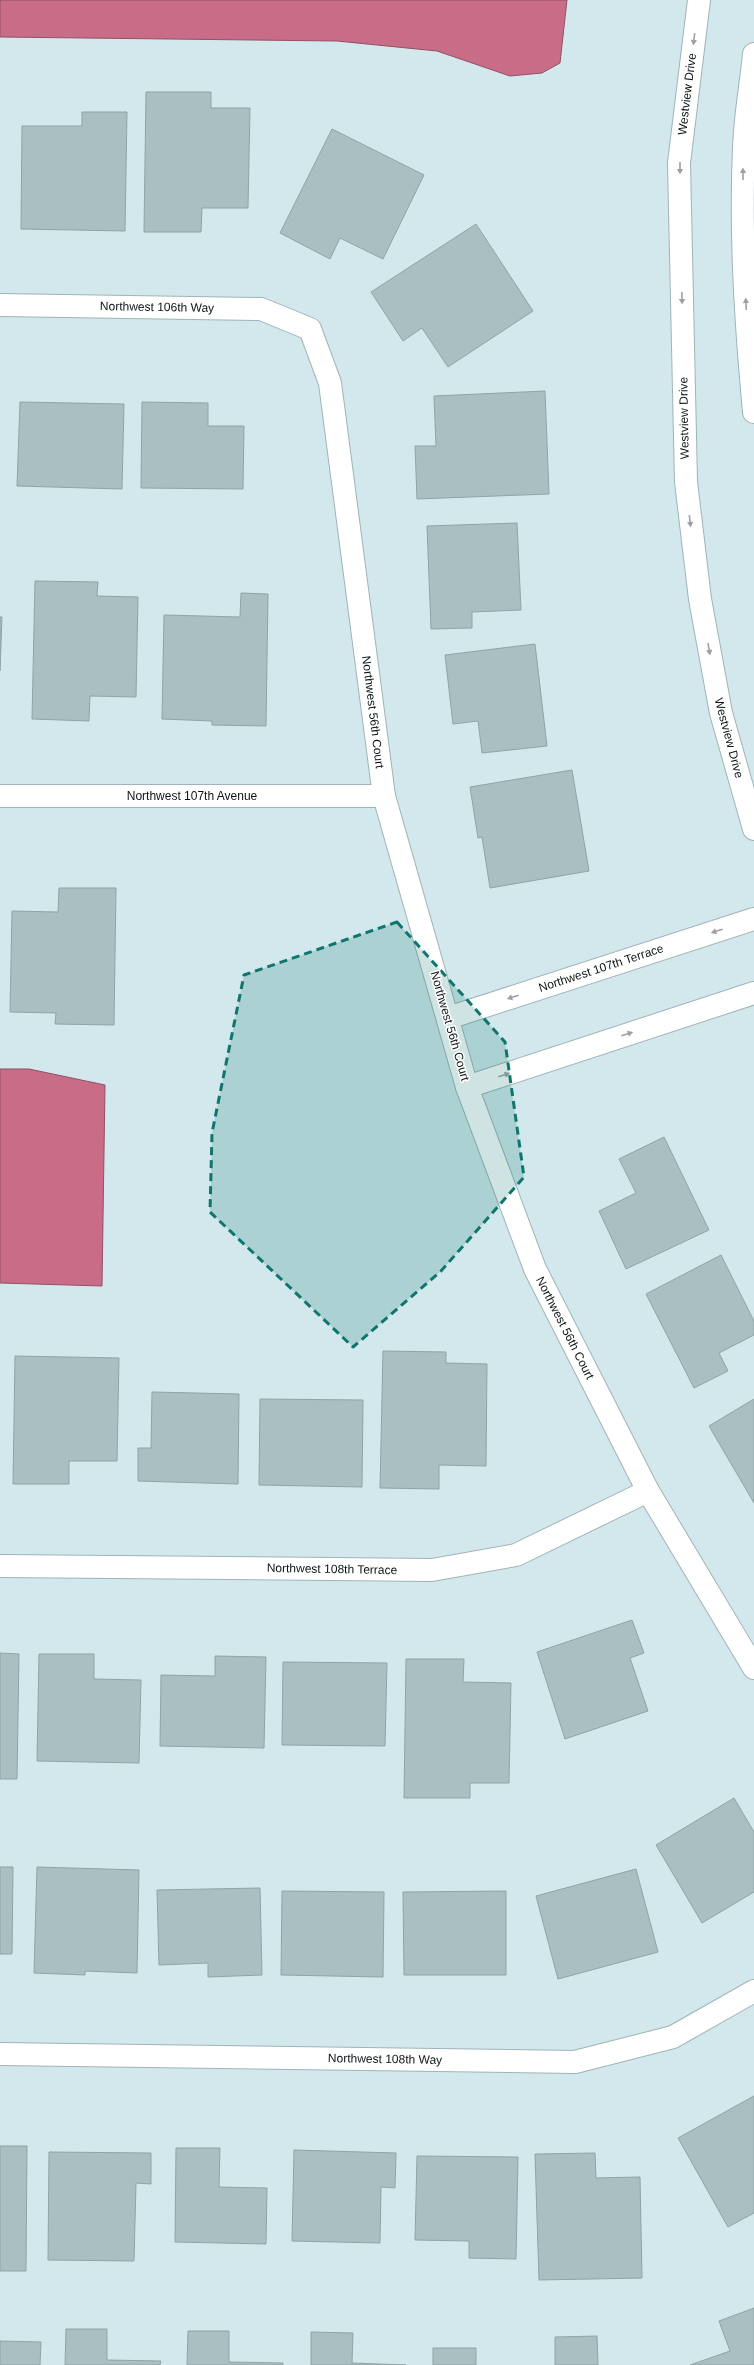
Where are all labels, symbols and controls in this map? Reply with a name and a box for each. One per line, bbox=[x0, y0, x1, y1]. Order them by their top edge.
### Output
one-way arrow bbox=[691, 33, 697, 45]
street label: Westview Drive bbox=[675, 52, 699, 136]
one-way arrow bbox=[677, 162, 683, 175]
one-way arrow bbox=[740, 167, 746, 180]
one-way arrow bbox=[679, 292, 685, 305]
one-way arrow bbox=[743, 298, 750, 310]
street label: Northwest 106th Way bbox=[100, 299, 214, 315]
street label: Westview Drive bbox=[676, 376, 692, 459]
one-way arrow bbox=[687, 515, 693, 527]
one-way arrow bbox=[706, 643, 712, 655]
street label: Northwest 56th Court bbox=[359, 655, 387, 770]
street label: Westview Drive bbox=[712, 696, 747, 780]
street label: Northwest 107th Avenue bbox=[127, 789, 258, 803]
one-way arrow bbox=[711, 928, 723, 934]
street label: Northwest 107th Terrace bbox=[537, 941, 666, 995]
street label: Northwest 56th Court bbox=[428, 970, 473, 1083]
one-way arrow bbox=[507, 994, 519, 1000]
one-way arrow bbox=[622, 1031, 634, 1037]
one-way arrow bbox=[498, 1071, 510, 1077]
street label: Northwest 56th Court bbox=[533, 1274, 597, 1382]
street label: Northwest 108th Terrace bbox=[267, 1561, 398, 1577]
street label: Northwest 108th Way bbox=[328, 2051, 442, 2067]

